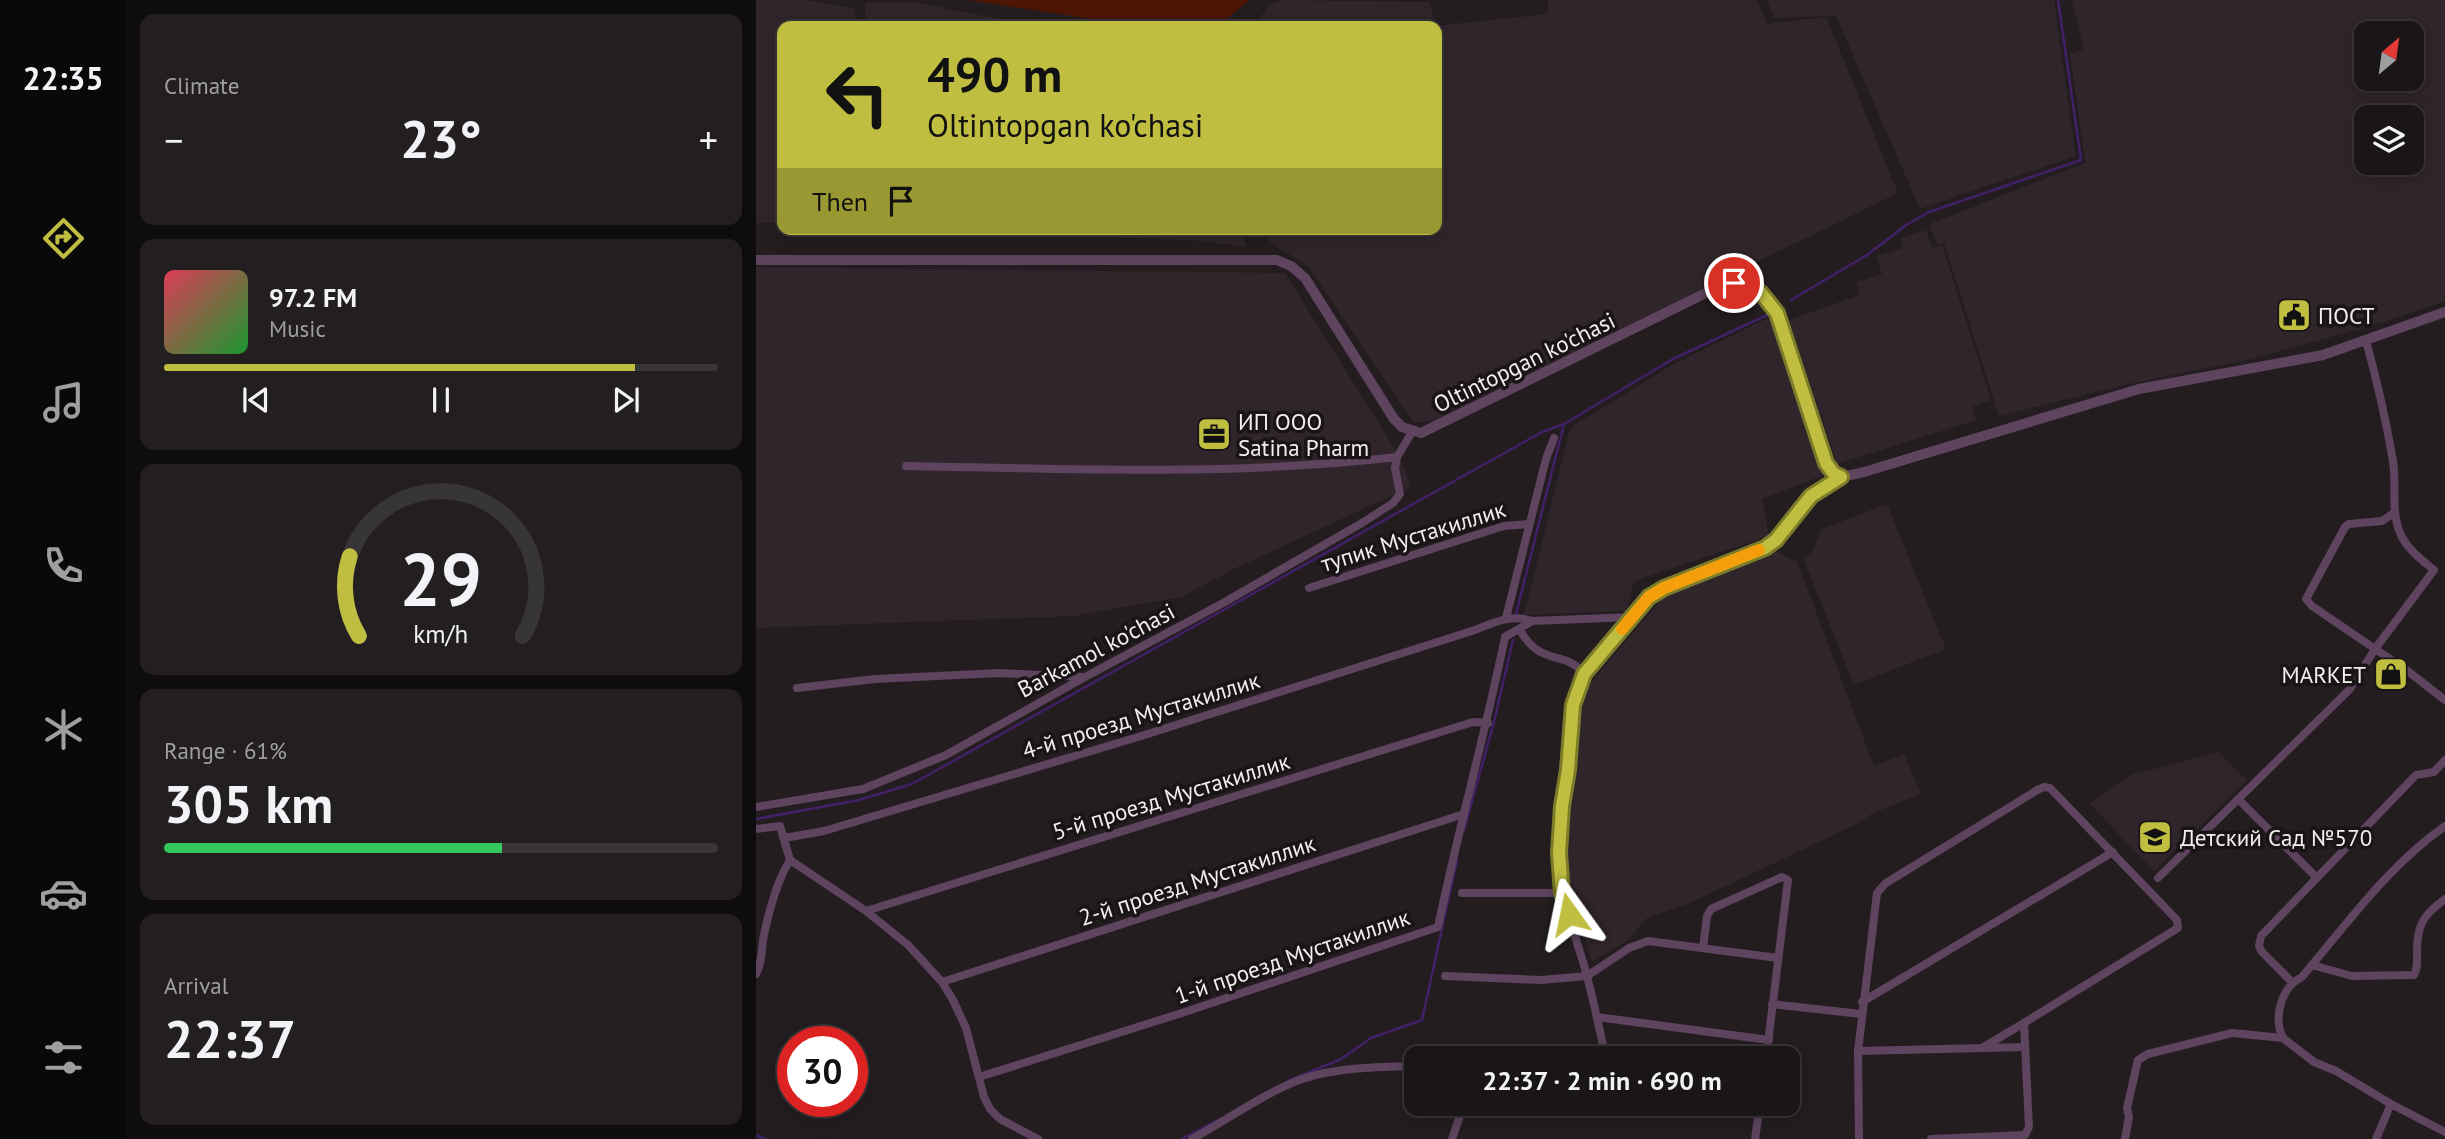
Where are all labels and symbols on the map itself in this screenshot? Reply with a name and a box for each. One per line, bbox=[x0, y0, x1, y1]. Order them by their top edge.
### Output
north arrow bbox=[2354, 21, 2424, 91]
pin bbox=[1704, 253, 1764, 313]
public building icon: ПОСТ bbox=[2275, 296, 2313, 334]
place label: ПОСТ bbox=[2318, 301, 2375, 330]
street label: Oltintopgan ko'chasi bbox=[1428, 305, 1620, 419]
place label: ИП ООО Satina Pharm bbox=[1238, 407, 1369, 462]
office icon: ИП ООО Satina Pharm bbox=[1195, 415, 1233, 453]
street label: тупик Мустакиллик bbox=[1317, 494, 1509, 578]
street label: Barkamol ko'chasi bbox=[1013, 596, 1179, 704]
shop icon: MARKET bbox=[2372, 655, 2410, 693]
place label: MARKET bbox=[2282, 660, 2366, 689]
street label: 4-й проезд Мустакиллик bbox=[1019, 665, 1263, 765]
street label: 5-й проезд Мустакиллик bbox=[1049, 746, 1293, 846]
school or university icon: Детский Сад №570 bbox=[2136, 818, 2174, 856]
place label: Детский Сад №570 bbox=[2180, 823, 2372, 852]
street label: 2-й проезд Мустакиллик bbox=[1075, 828, 1319, 932]
position arrow bbox=[1532, 877, 1606, 951]
street label: 1-й проезд Мустакиллик bbox=[1171, 902, 1413, 1010]
speed limit sign: 30 bbox=[777, 1026, 868, 1117]

